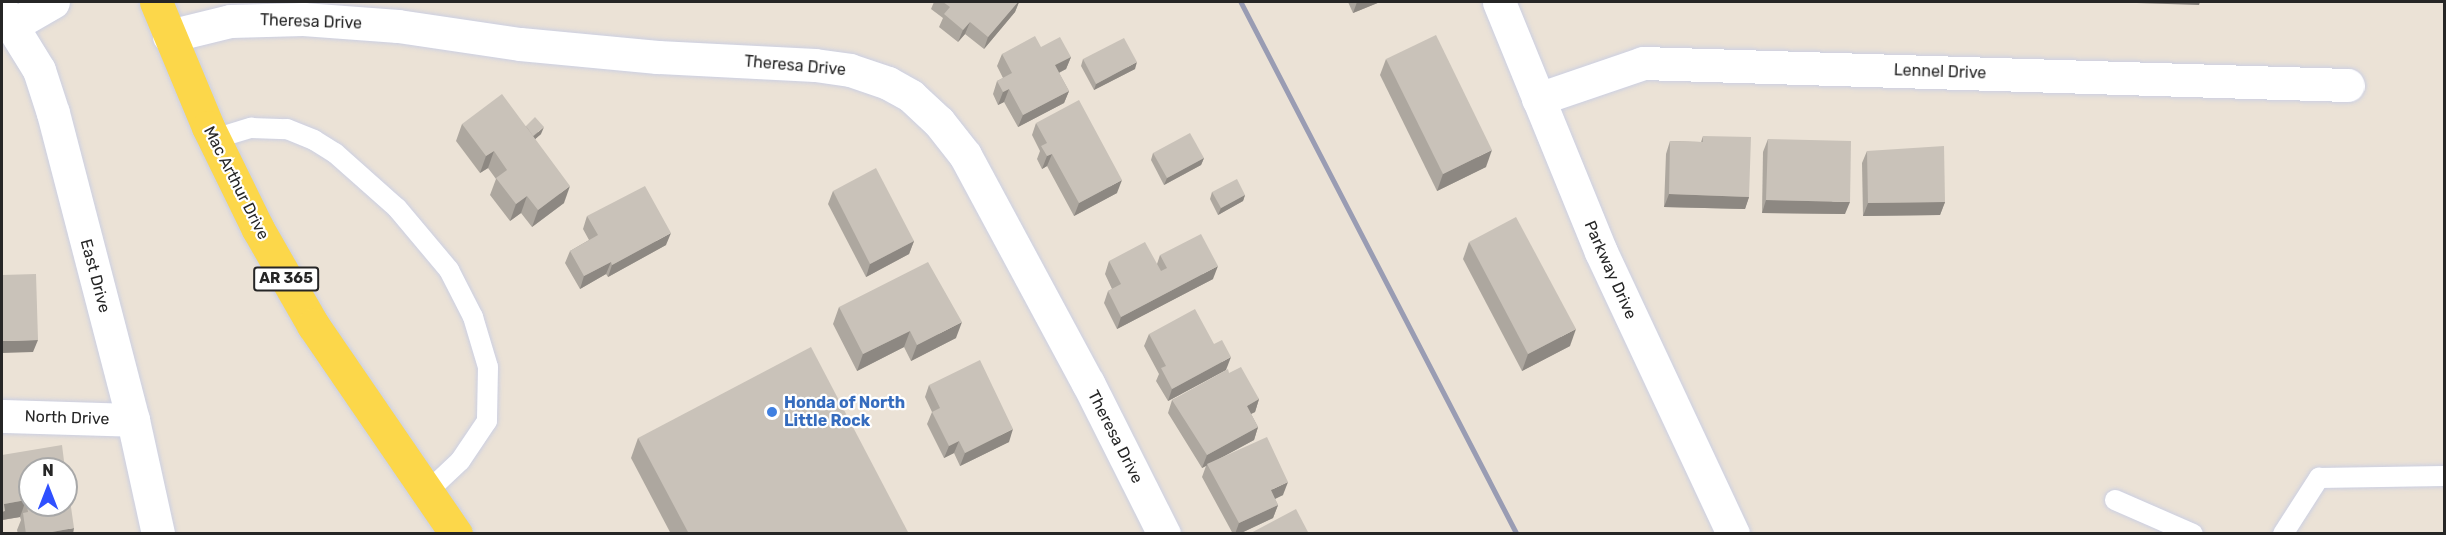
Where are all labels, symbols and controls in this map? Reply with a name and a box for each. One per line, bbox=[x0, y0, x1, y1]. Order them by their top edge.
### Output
street label: Theresa Drive bbox=[260, 11, 362, 33]
street label: Theresa Drive bbox=[743, 52, 847, 80]
street label: Lennel Drive bbox=[1893, 61, 1987, 83]
street label: Mac Arthur Drive bbox=[199, 123, 273, 243]
street label: Parkway Drive bbox=[1580, 218, 1640, 322]
street label: East Drive bbox=[76, 237, 114, 315]
road number: AR 365 bbox=[253, 267, 319, 291]
street label: Theresa Drive bbox=[1083, 387, 1147, 487]
place label: Honda of North Little Rock bbox=[784, 393, 906, 431]
marker: Honda of North Little Rock bbox=[765, 405, 779, 419]
street label: North Drive bbox=[24, 407, 110, 429]
north arrow bbox=[18, 457, 78, 517]
text: N bbox=[42, 461, 54, 480]

